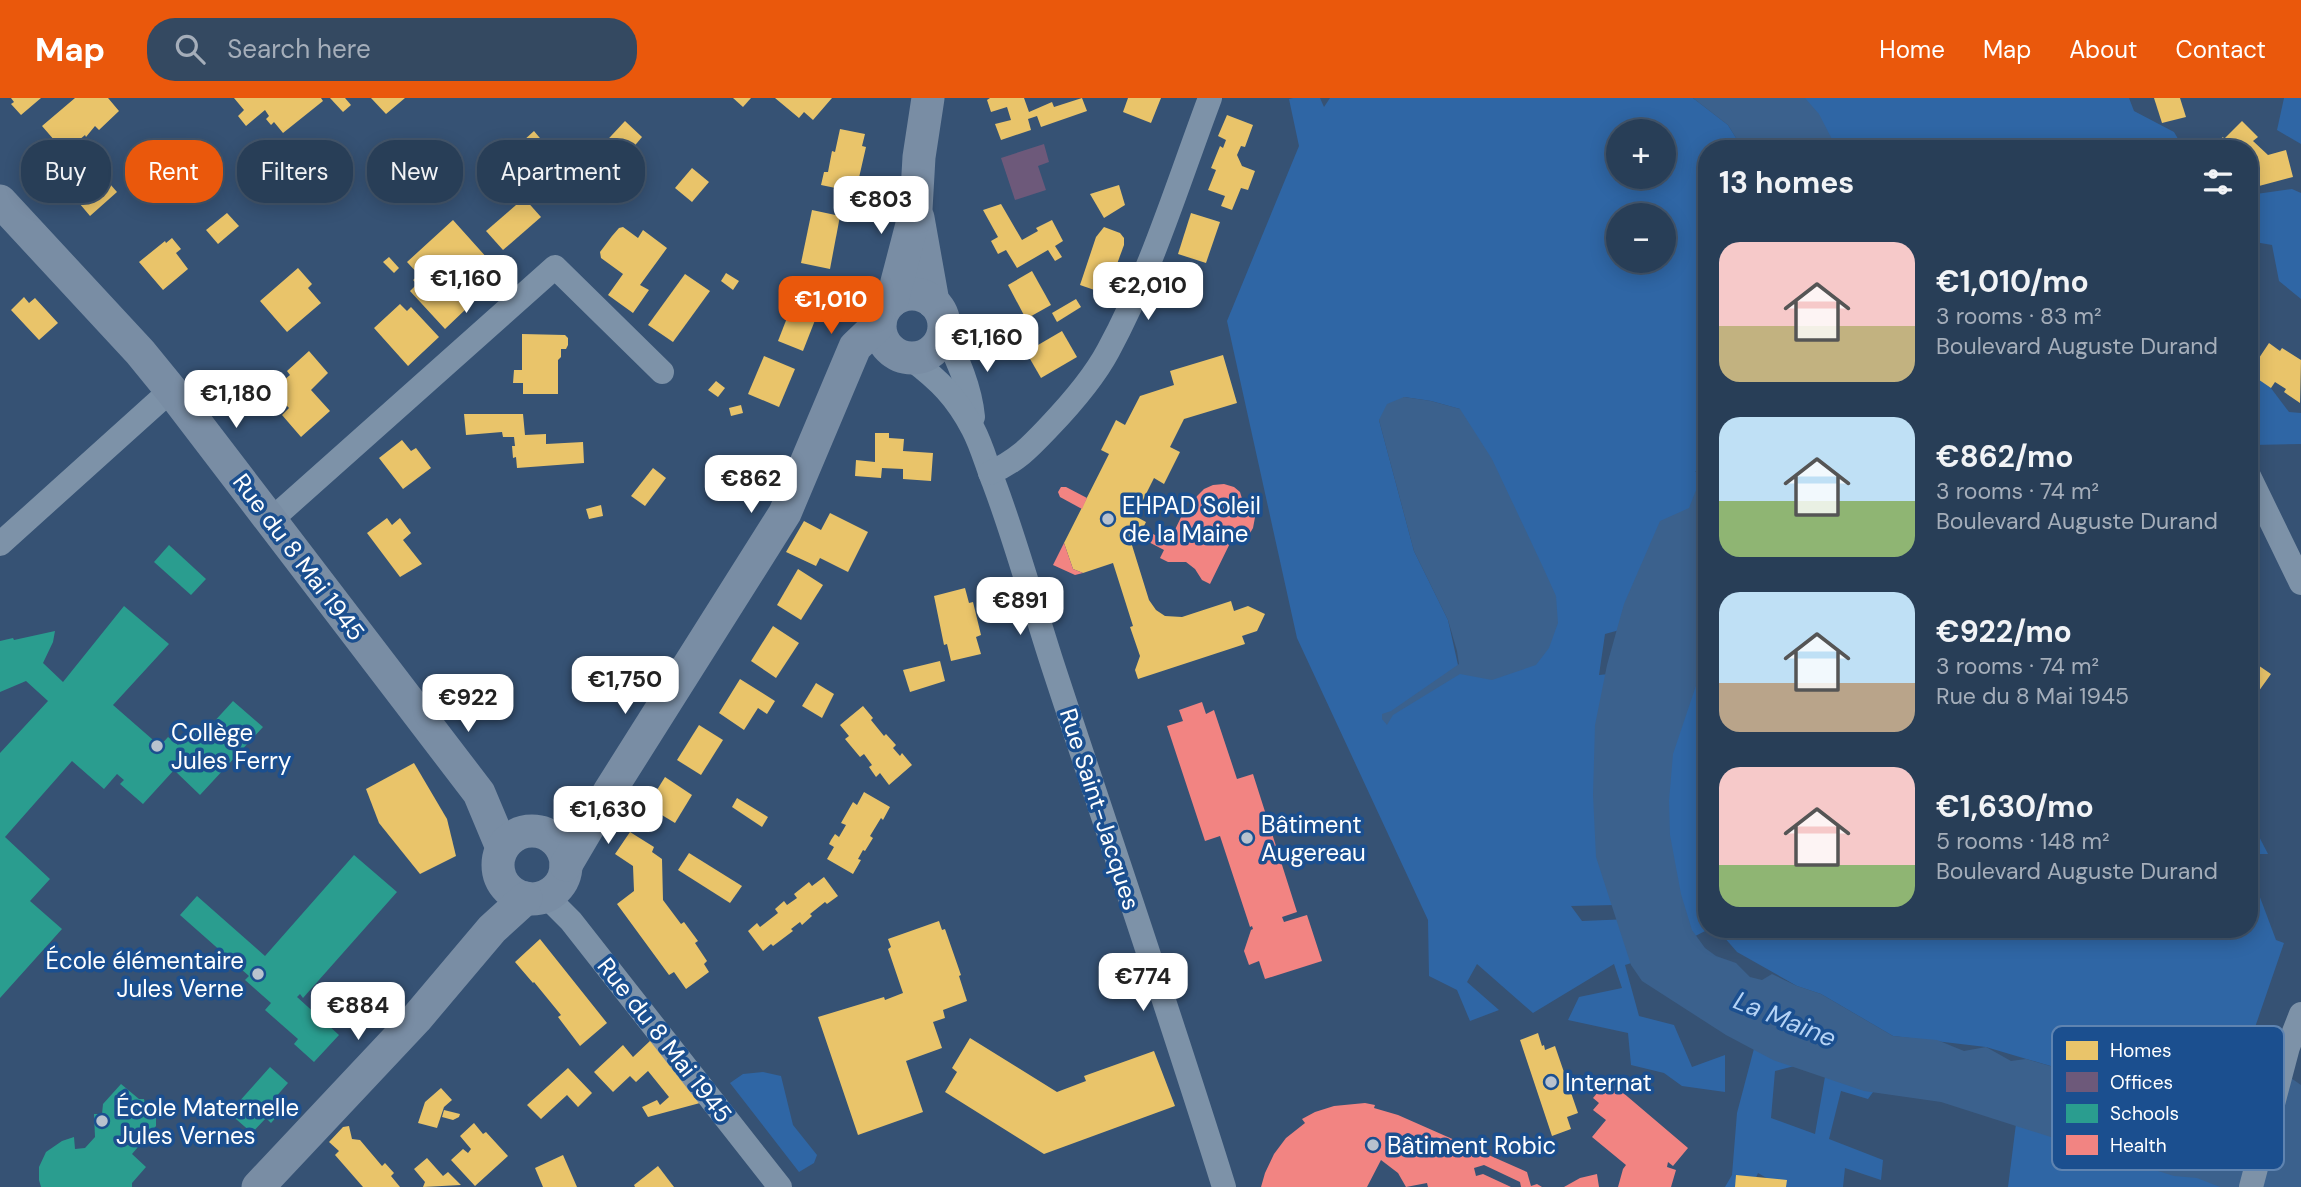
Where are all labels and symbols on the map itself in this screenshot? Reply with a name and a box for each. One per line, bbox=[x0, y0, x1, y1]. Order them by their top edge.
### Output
pin: €803 bbox=[840, 176, 922, 236]
pin: €1,160 bbox=[409, 256, 523, 315]
pin: €2,010 bbox=[1091, 262, 1205, 322]
pin: €1,010 bbox=[774, 276, 888, 336]
pin: €1,160 bbox=[930, 314, 1044, 374]
pin: €1,180 bbox=[179, 370, 293, 430]
pin: €862 bbox=[710, 456, 792, 515]
street label: Rue du 8 Mai 1945 bbox=[226, 467, 372, 647]
place label: EHPAD Soleil de la Maine bbox=[1122, 490, 1261, 549]
marker: EHPAD Soleil de la Maine bbox=[1100, 511, 1116, 527]
pin: €891 bbox=[979, 578, 1061, 637]
pin: €1,750 bbox=[568, 656, 682, 716]
pin: €922 bbox=[427, 674, 509, 734]
street label: Rue Saint-Jacques bbox=[1053, 704, 1147, 914]
place label: Collège Jules Ferry bbox=[171, 717, 291, 776]
marker: Collège Jules Ferry bbox=[149, 738, 165, 754]
pin: €1,630 bbox=[551, 786, 665, 846]
place label: Bâtiment Augereau bbox=[1261, 809, 1366, 868]
marker: Bâtiment Augereau bbox=[1239, 830, 1255, 846]
place label: École élémentaire Jules Verne bbox=[45, 945, 244, 1004]
street label: Rue du 8 Mai 1945 bbox=[591, 951, 739, 1129]
pin: €774 bbox=[1102, 954, 1184, 1013]
marker: École élémentaire Jules Verne bbox=[250, 966, 266, 982]
pin: €884 bbox=[317, 982, 399, 1042]
water label: La Maine bbox=[1729, 983, 1841, 1055]
legend bbox=[2052, 1026, 2284, 1170]
text: Homes bbox=[2110, 1038, 2171, 1063]
place label: Internat bbox=[1565, 1067, 1652, 1098]
text: Offices bbox=[2110, 1070, 2173, 1095]
marker: Internat bbox=[1543, 1074, 1559, 1090]
place label: École Maternelle Jules Vernes bbox=[116, 1092, 299, 1151]
text: Schools bbox=[2110, 1101, 2179, 1126]
marker: École Maternelle Jules Vernes bbox=[94, 1113, 110, 1129]
place label: Bâtiment Robic bbox=[1387, 1130, 1556, 1161]
text: Health bbox=[2110, 1133, 2167, 1158]
marker: Bâtiment Robic bbox=[1365, 1137, 1381, 1153]

